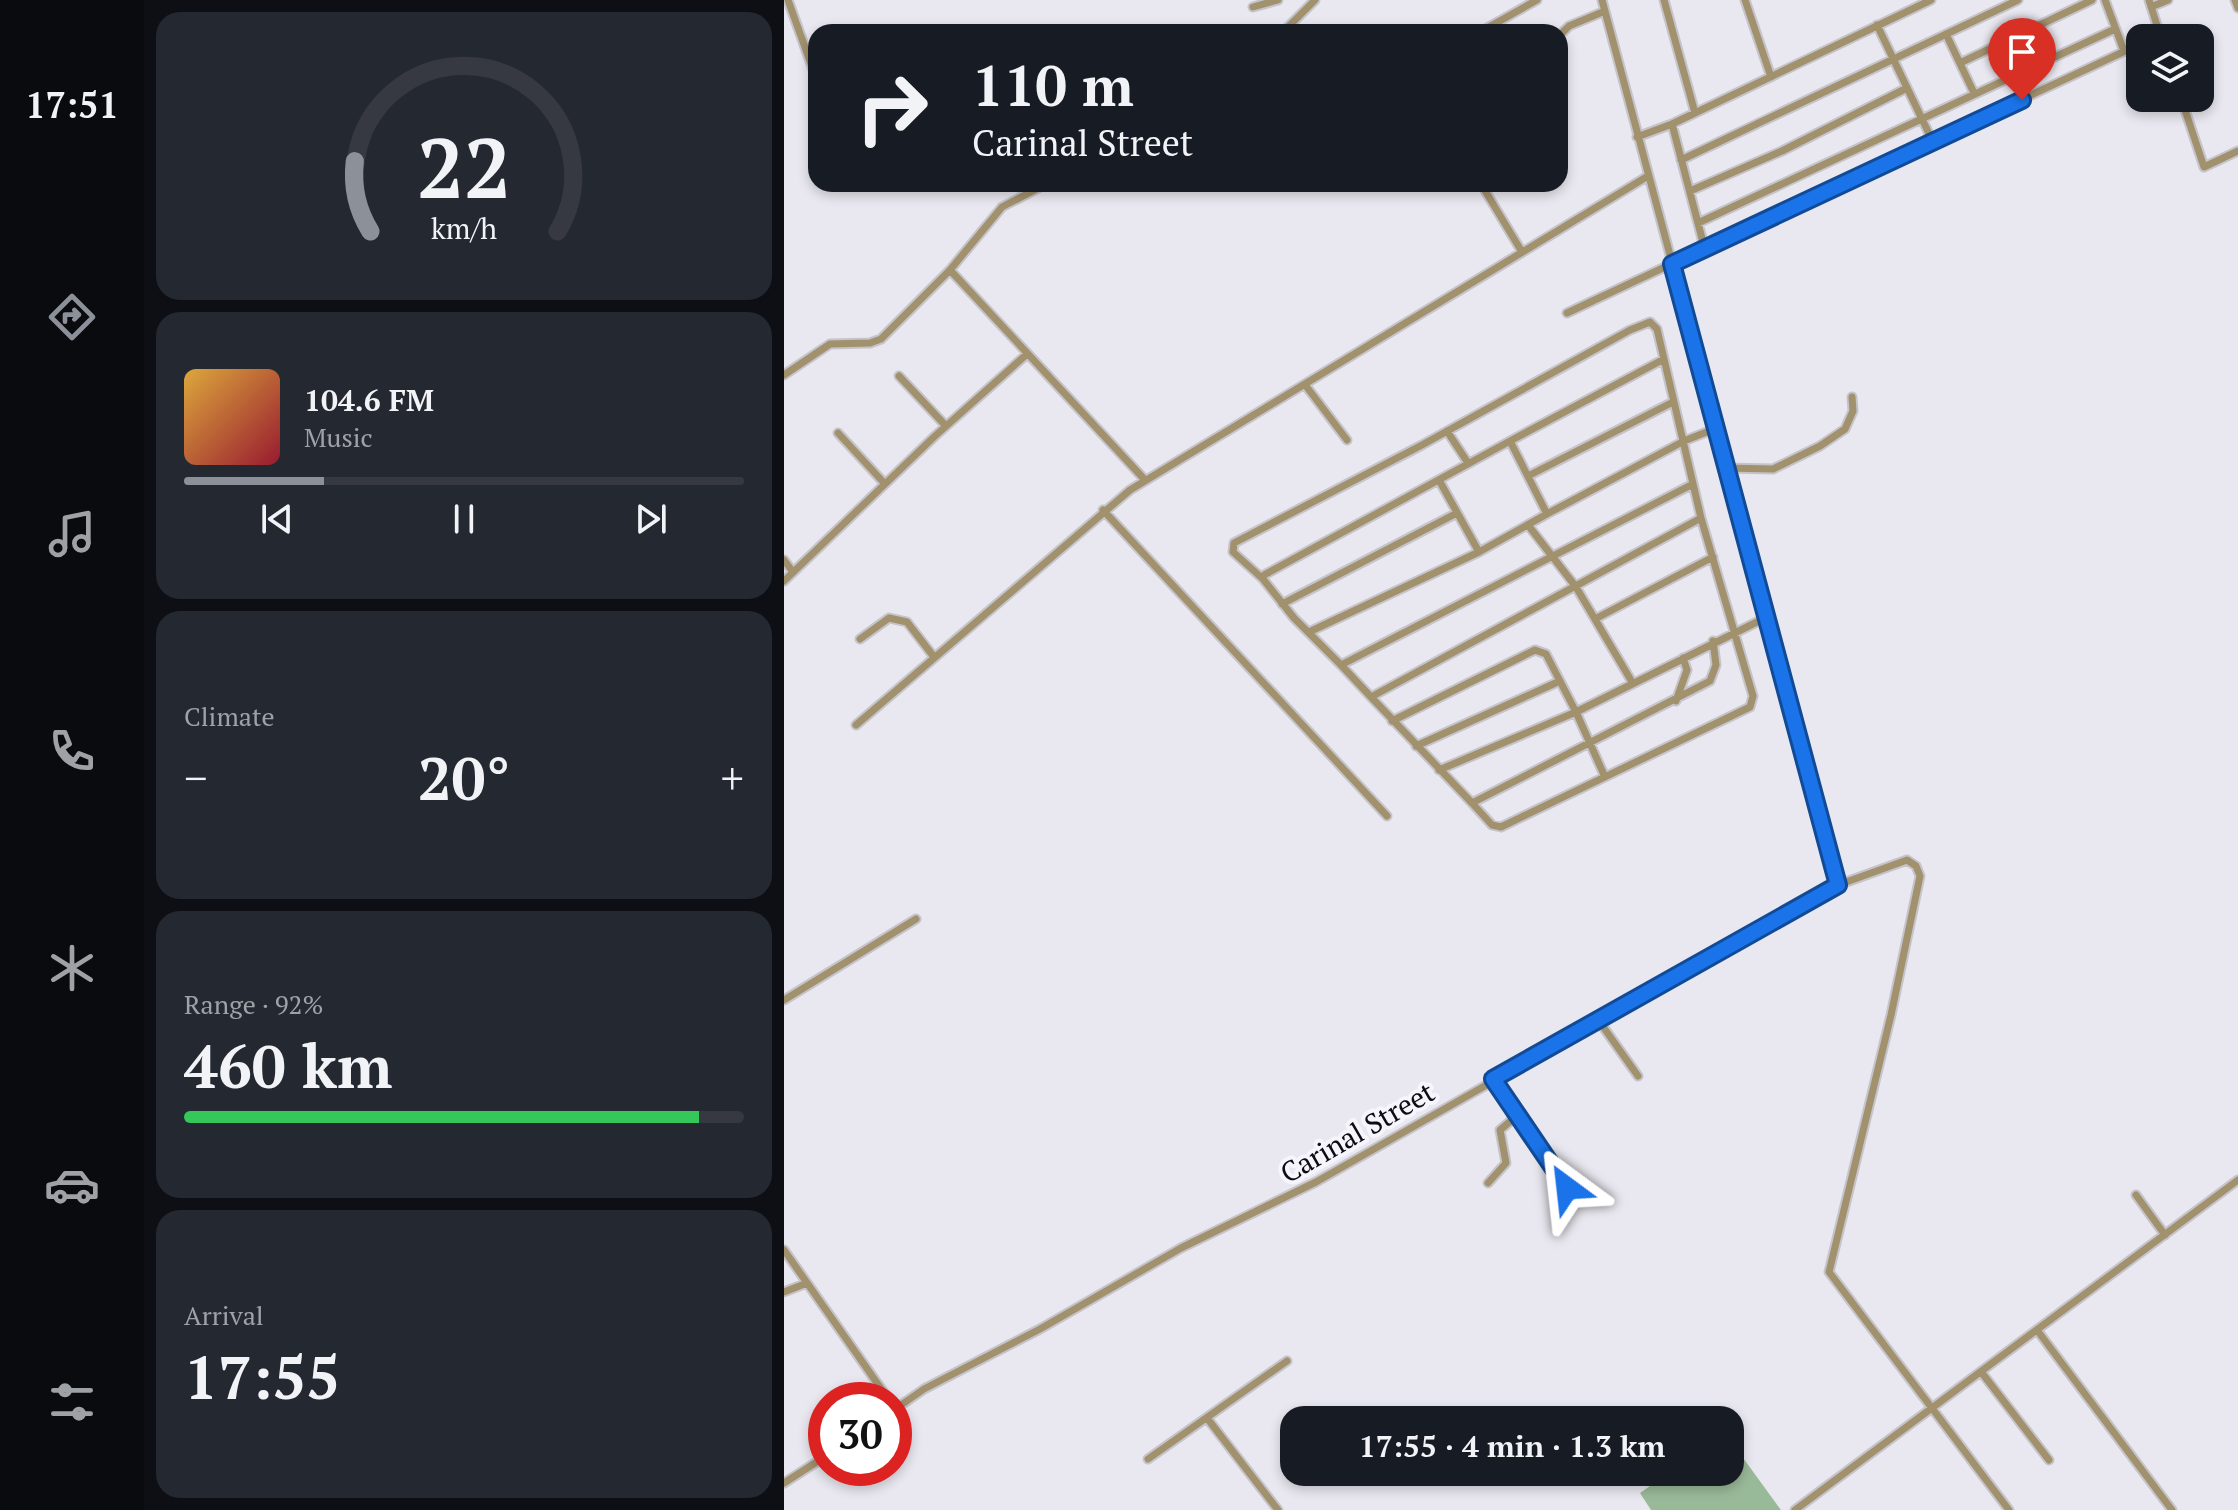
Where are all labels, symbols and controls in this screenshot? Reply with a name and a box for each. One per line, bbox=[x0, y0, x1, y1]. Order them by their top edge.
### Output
pin bbox=[1988, 18, 2056, 100]
map controls bbox=[2126, 24, 2214, 112]
button: layers bbox=[2126, 24, 2214, 112]
icon: arrive bbox=[2000, 30, 2044, 74]
text: 110 m bbox=[972, 48, 1134, 122]
icon: right bbox=[840, 56, 944, 160]
text: 17:51 bbox=[25, 81, 119, 128]
text: 22 bbox=[417, 111, 511, 221]
text: Carinal Street bbox=[972, 119, 1193, 166]
text: km/h bbox=[431, 209, 497, 247]
icon: directions bbox=[44, 289, 100, 345]
text: 104.6 FM bbox=[304, 380, 434, 420]
text: Music bbox=[304, 420, 373, 454]
icon: previous bbox=[255, 497, 299, 541]
icon: pause bbox=[442, 497, 486, 541]
icon: next bbox=[629, 497, 673, 541]
icon: music bbox=[44, 506, 100, 562]
text: Climate bbox=[184, 699, 275, 733]
icon: phone bbox=[44, 723, 100, 779]
text: 20° bbox=[418, 738, 510, 817]
text: − bbox=[184, 748, 207, 807]
text: + bbox=[721, 748, 744, 807]
icon: climate bbox=[44, 940, 100, 996]
text: Range · 92% bbox=[184, 987, 323, 1021]
text: 460 km bbox=[184, 1026, 392, 1105]
street label: Carinal Street bbox=[1273, 1073, 1441, 1191]
position arrow bbox=[1525, 1146, 1609, 1230]
icon: car bbox=[44, 1157, 100, 1213]
text: Arrival bbox=[184, 1298, 264, 1332]
text: 17:55 bbox=[184, 1337, 340, 1416]
icon: filters bbox=[44, 1374, 100, 1430]
speed limit sign: 30 bbox=[808, 1382, 912, 1486]
text: 17:55 · 4 min · 1.3 km bbox=[1359, 1426, 1665, 1466]

